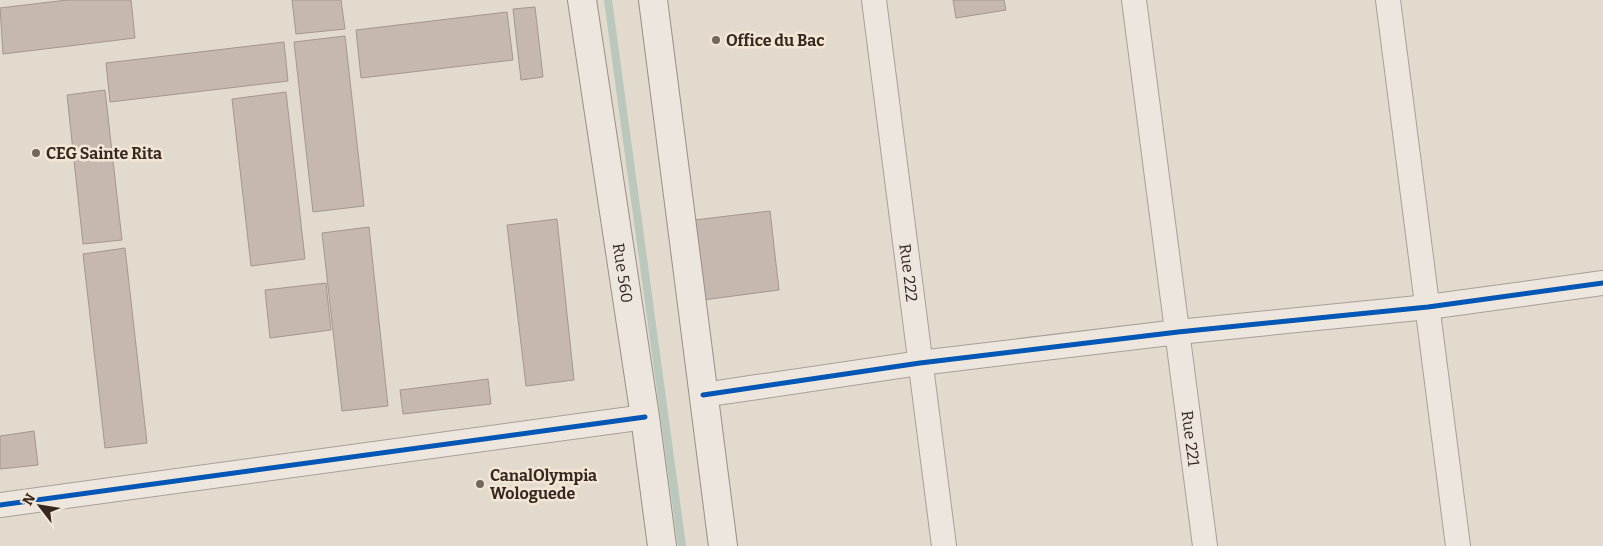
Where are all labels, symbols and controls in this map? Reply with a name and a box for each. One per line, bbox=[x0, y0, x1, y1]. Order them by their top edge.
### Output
place label: Office du Bac bbox=[726, 31, 824, 50]
marker: Office du Bac bbox=[710, 34, 722, 46]
place label: CEG Sainte Rita bbox=[46, 144, 162, 163]
marker: CEG Sainte Rita bbox=[30, 147, 42, 159]
street label: Rue 560 bbox=[609, 242, 637, 304]
street label: Rue 222 bbox=[895, 243, 922, 303]
street label: Rue 221 bbox=[1177, 409, 1204, 468]
place label: CanalOlympia Wologuede bbox=[490, 466, 597, 503]
marker: CanalOlympia Wologuede bbox=[474, 478, 486, 490]
north arrow bbox=[15, 481, 65, 531]
text: N bbox=[19, 490, 39, 509]

